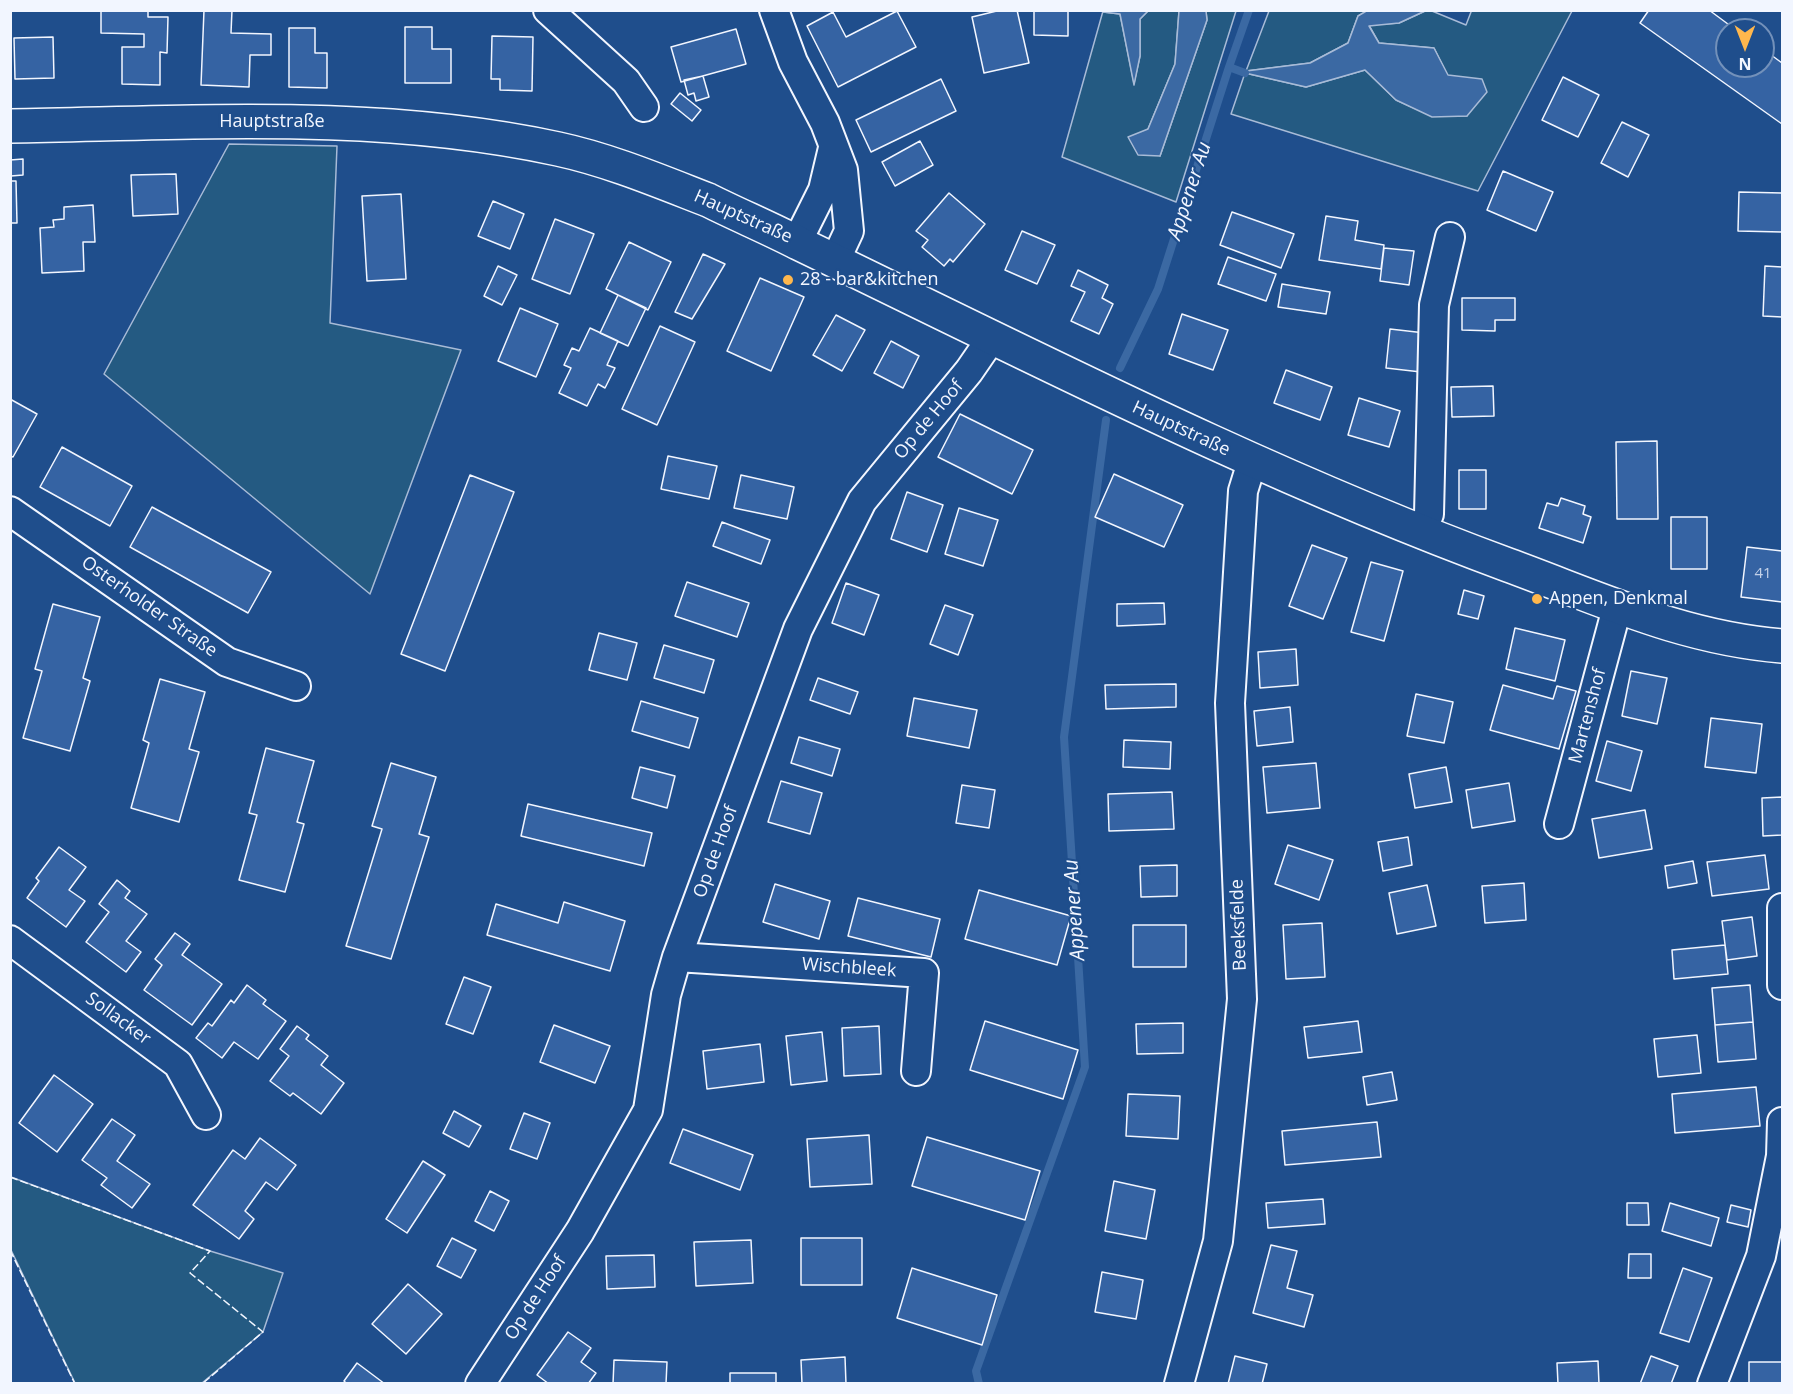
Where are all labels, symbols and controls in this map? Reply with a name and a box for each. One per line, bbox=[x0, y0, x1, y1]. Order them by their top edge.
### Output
north arrow bbox=[1715, 18, 1775, 78]
text: N bbox=[1739, 53, 1752, 75]
street label: Hauptstraße bbox=[219, 111, 325, 133]
water label: Appener Au bbox=[1163, 139, 1217, 243]
street label: Hauptstraße bbox=[690, 186, 796, 248]
place label: 28 - bar&kitchen bbox=[800, 269, 938, 291]
marker: 28 - bar&kitchen bbox=[781, 273, 795, 287]
street label: Op de Hoof bbox=[890, 376, 968, 464]
street label: Hauptstraße bbox=[1129, 397, 1233, 461]
street label: Osterholder Straße bbox=[77, 552, 221, 662]
house number: 41 bbox=[1754, 565, 1772, 583]
place label: Appen, Denkmal bbox=[1549, 588, 1688, 610]
marker: Appen, Denkmal bbox=[1530, 592, 1544, 606]
street label: Martenshof bbox=[1565, 666, 1611, 766]
street label: Op de Hoof bbox=[689, 803, 743, 901]
water label: Appener Au bbox=[1059, 858, 1091, 962]
street label: Beeksfelde bbox=[1227, 879, 1251, 971]
street label: Wischbleek bbox=[801, 954, 897, 982]
street label: Sollacker bbox=[81, 988, 155, 1050]
street label: Op de Hoof bbox=[501, 1252, 571, 1344]

